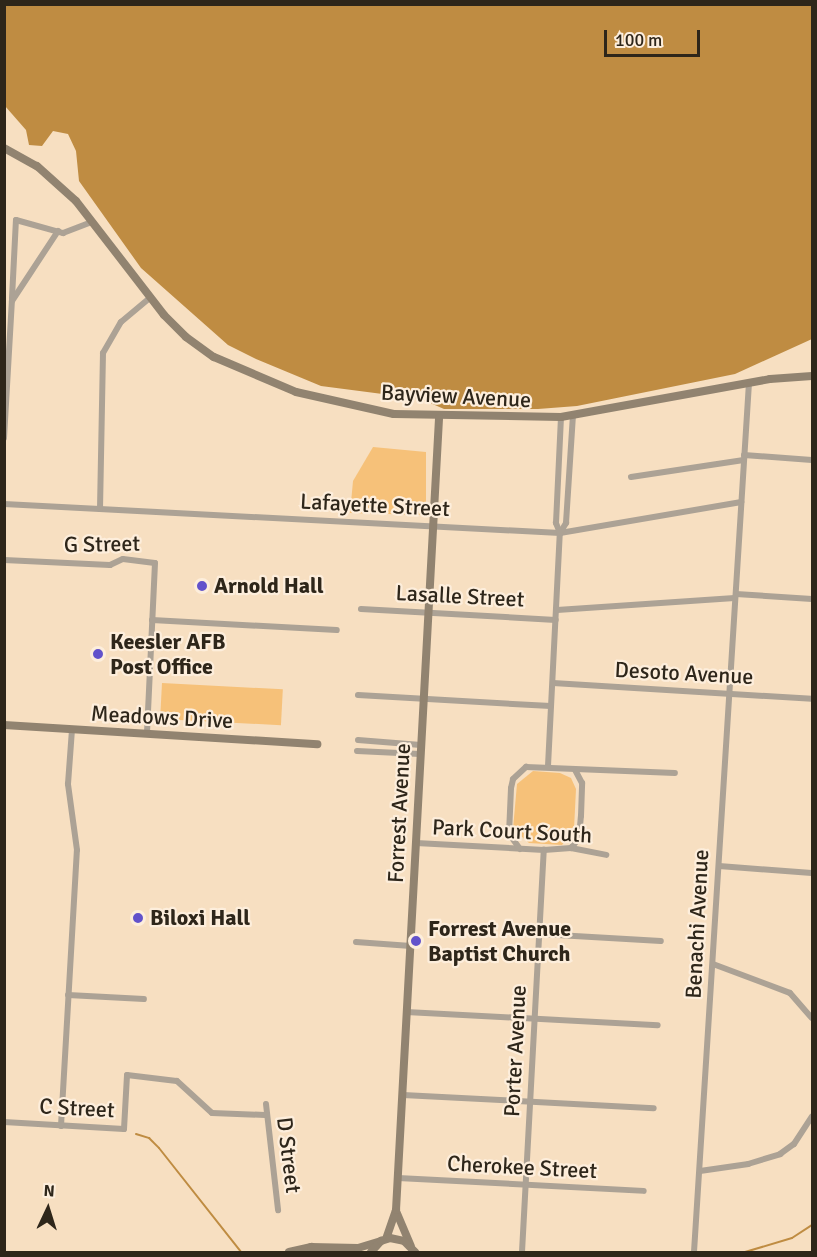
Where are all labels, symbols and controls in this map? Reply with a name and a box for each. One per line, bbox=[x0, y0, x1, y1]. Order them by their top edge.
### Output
scale bar bbox=[607, 18, 703, 56]
text: 100 m bbox=[615, 29, 662, 51]
street label: Bayview Avenue bbox=[380, 379, 532, 413]
street label: Lafayette Street bbox=[299, 488, 451, 522]
street label: G Street bbox=[64, 530, 140, 558]
place label: Arnold Hall bbox=[214, 573, 324, 599]
marker: Arnold Hall bbox=[195, 579, 209, 593]
street label: Lasalle Street bbox=[395, 579, 525, 613]
place label: Keesler AFB Post Office bbox=[110, 628, 225, 680]
marker: Keesler AFB Post Office bbox=[91, 647, 105, 661]
street label: Desoto Avenue bbox=[614, 656, 754, 690]
street label: Meadows Drive bbox=[90, 700, 234, 734]
street label: Forrest Avenue bbox=[382, 742, 416, 884]
street label: Park Court South bbox=[431, 814, 593, 848]
street label: Benachi Avenue bbox=[680, 849, 714, 999]
place label: Biloxi Hall bbox=[150, 905, 250, 931]
marker: Biloxi Hall bbox=[131, 911, 145, 925]
place label: Forrest Avenue Baptist Church bbox=[428, 915, 571, 966]
marker: Forrest Avenue Baptist Church bbox=[409, 934, 423, 948]
street label: Porter Avenue bbox=[498, 984, 532, 1118]
street label: C Street bbox=[39, 1093, 115, 1123]
street label: D Street bbox=[271, 1115, 307, 1195]
street label: Cherokee Street bbox=[446, 1150, 598, 1184]
north arrow bbox=[18, 1179, 78, 1239]
text: N bbox=[43, 1181, 56, 1201]

